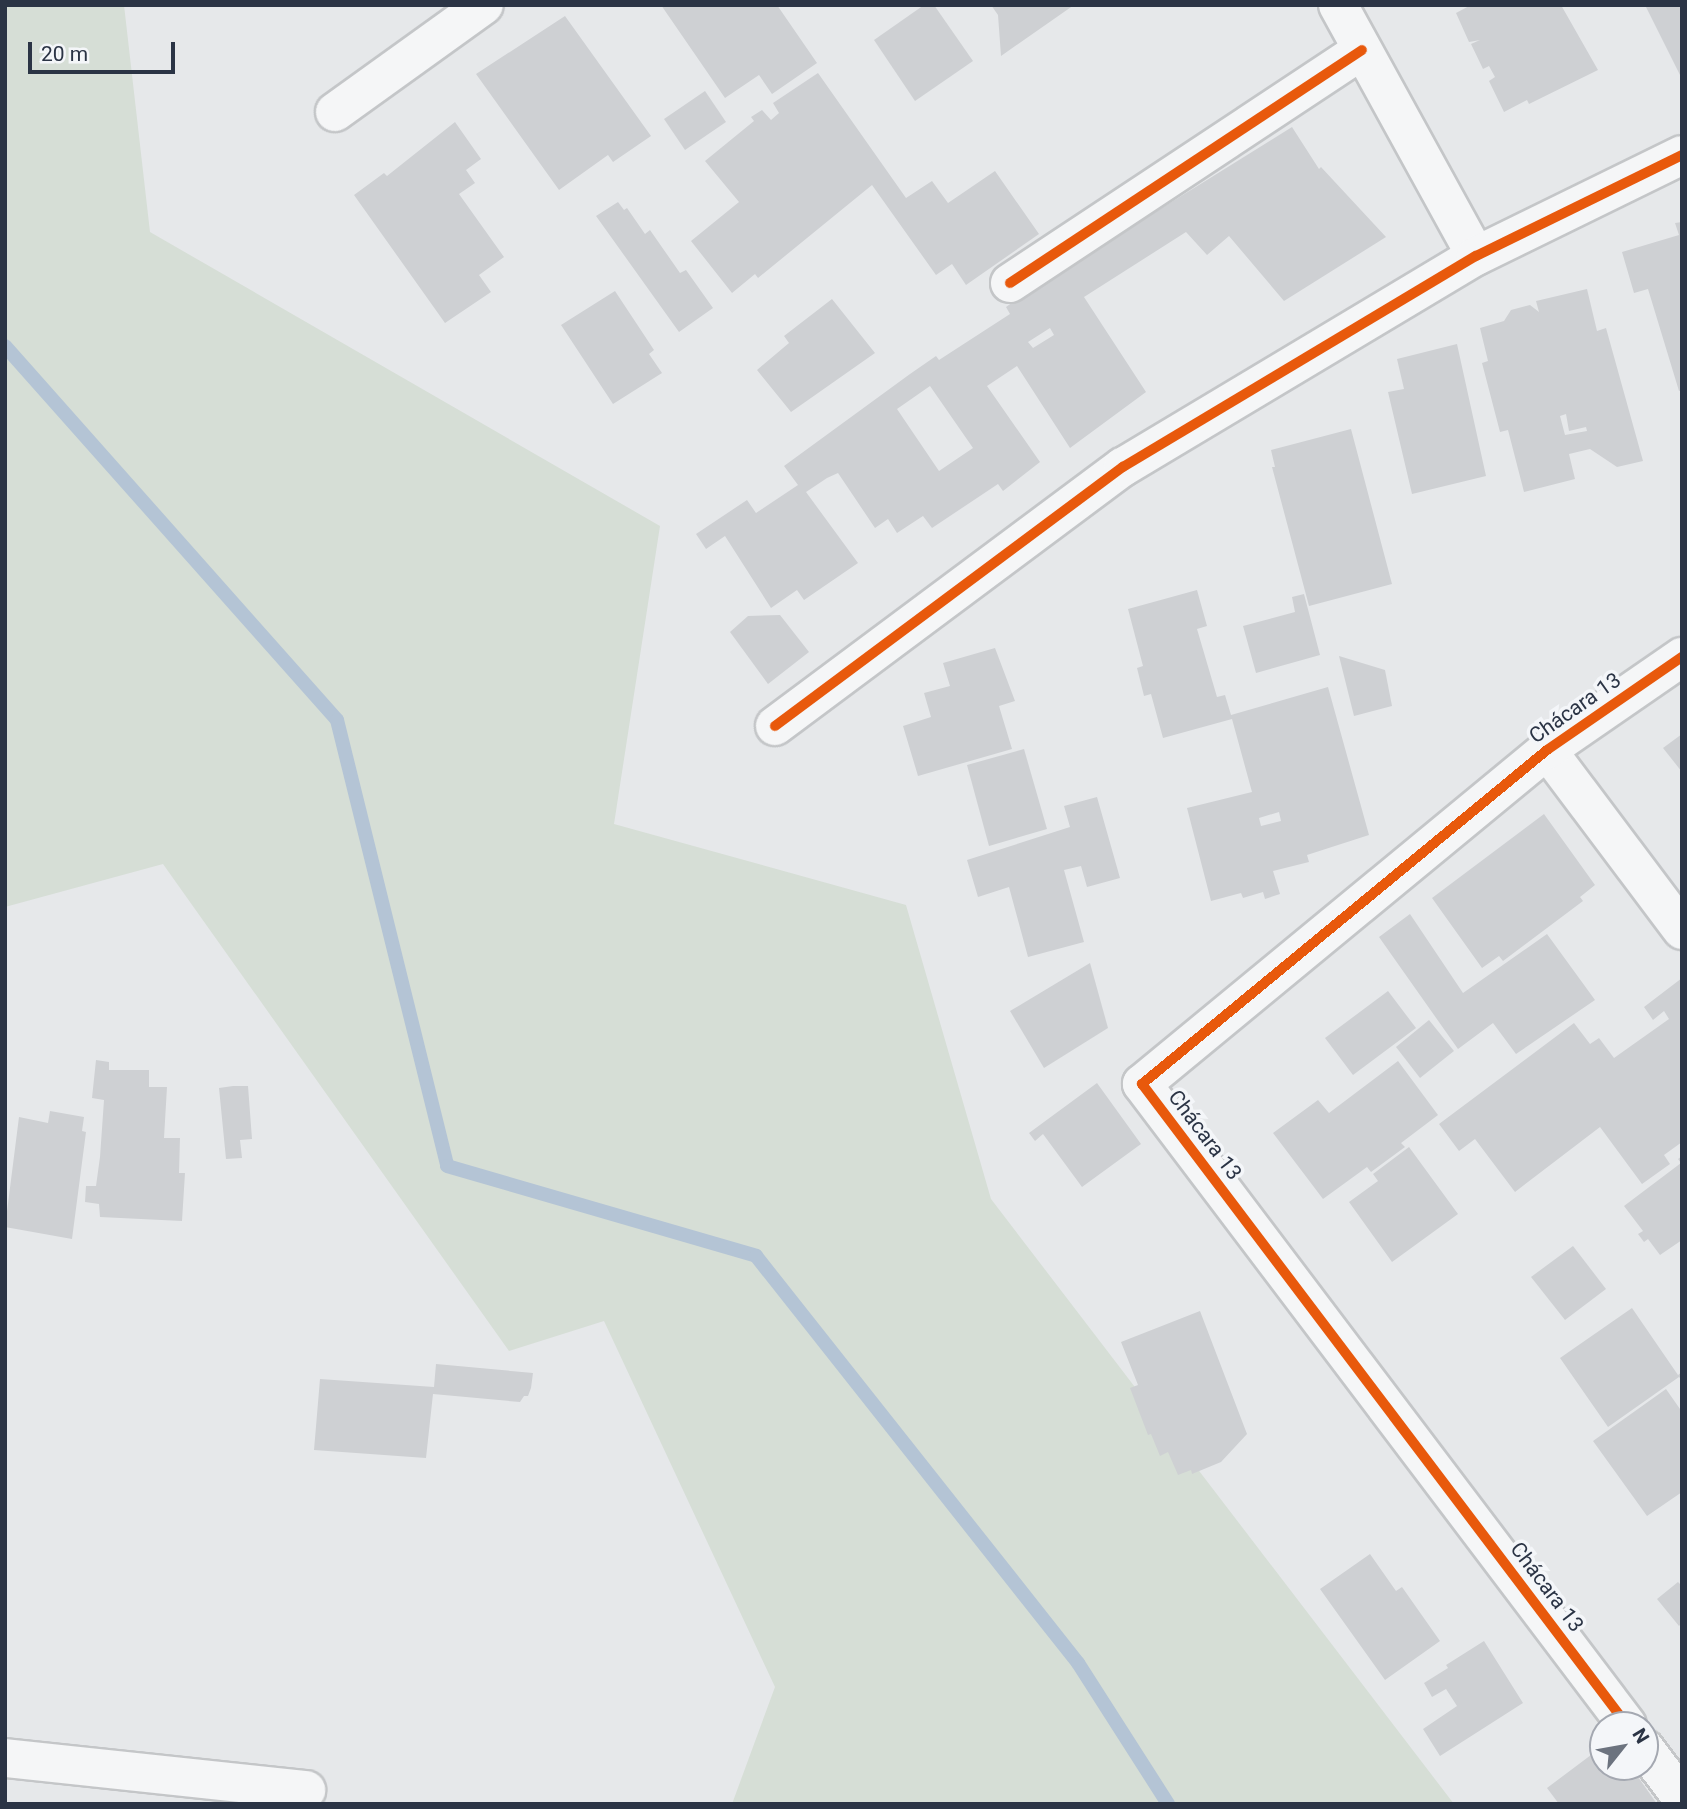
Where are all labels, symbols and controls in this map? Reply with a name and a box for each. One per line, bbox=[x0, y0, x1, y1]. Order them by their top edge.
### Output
scale bar bbox=[32, 28, 178, 72]
text: 20 m bbox=[41, 42, 88, 66]
street label: Chácara 13 bbox=[1524, 667, 1626, 749]
street label: Chácara 13 bbox=[1163, 1085, 1247, 1185]
street label: Chácara 13 bbox=[1505, 1537, 1589, 1637]
north arrow bbox=[1589, 1711, 1659, 1781]
text: N bbox=[1627, 1724, 1654, 1748]

